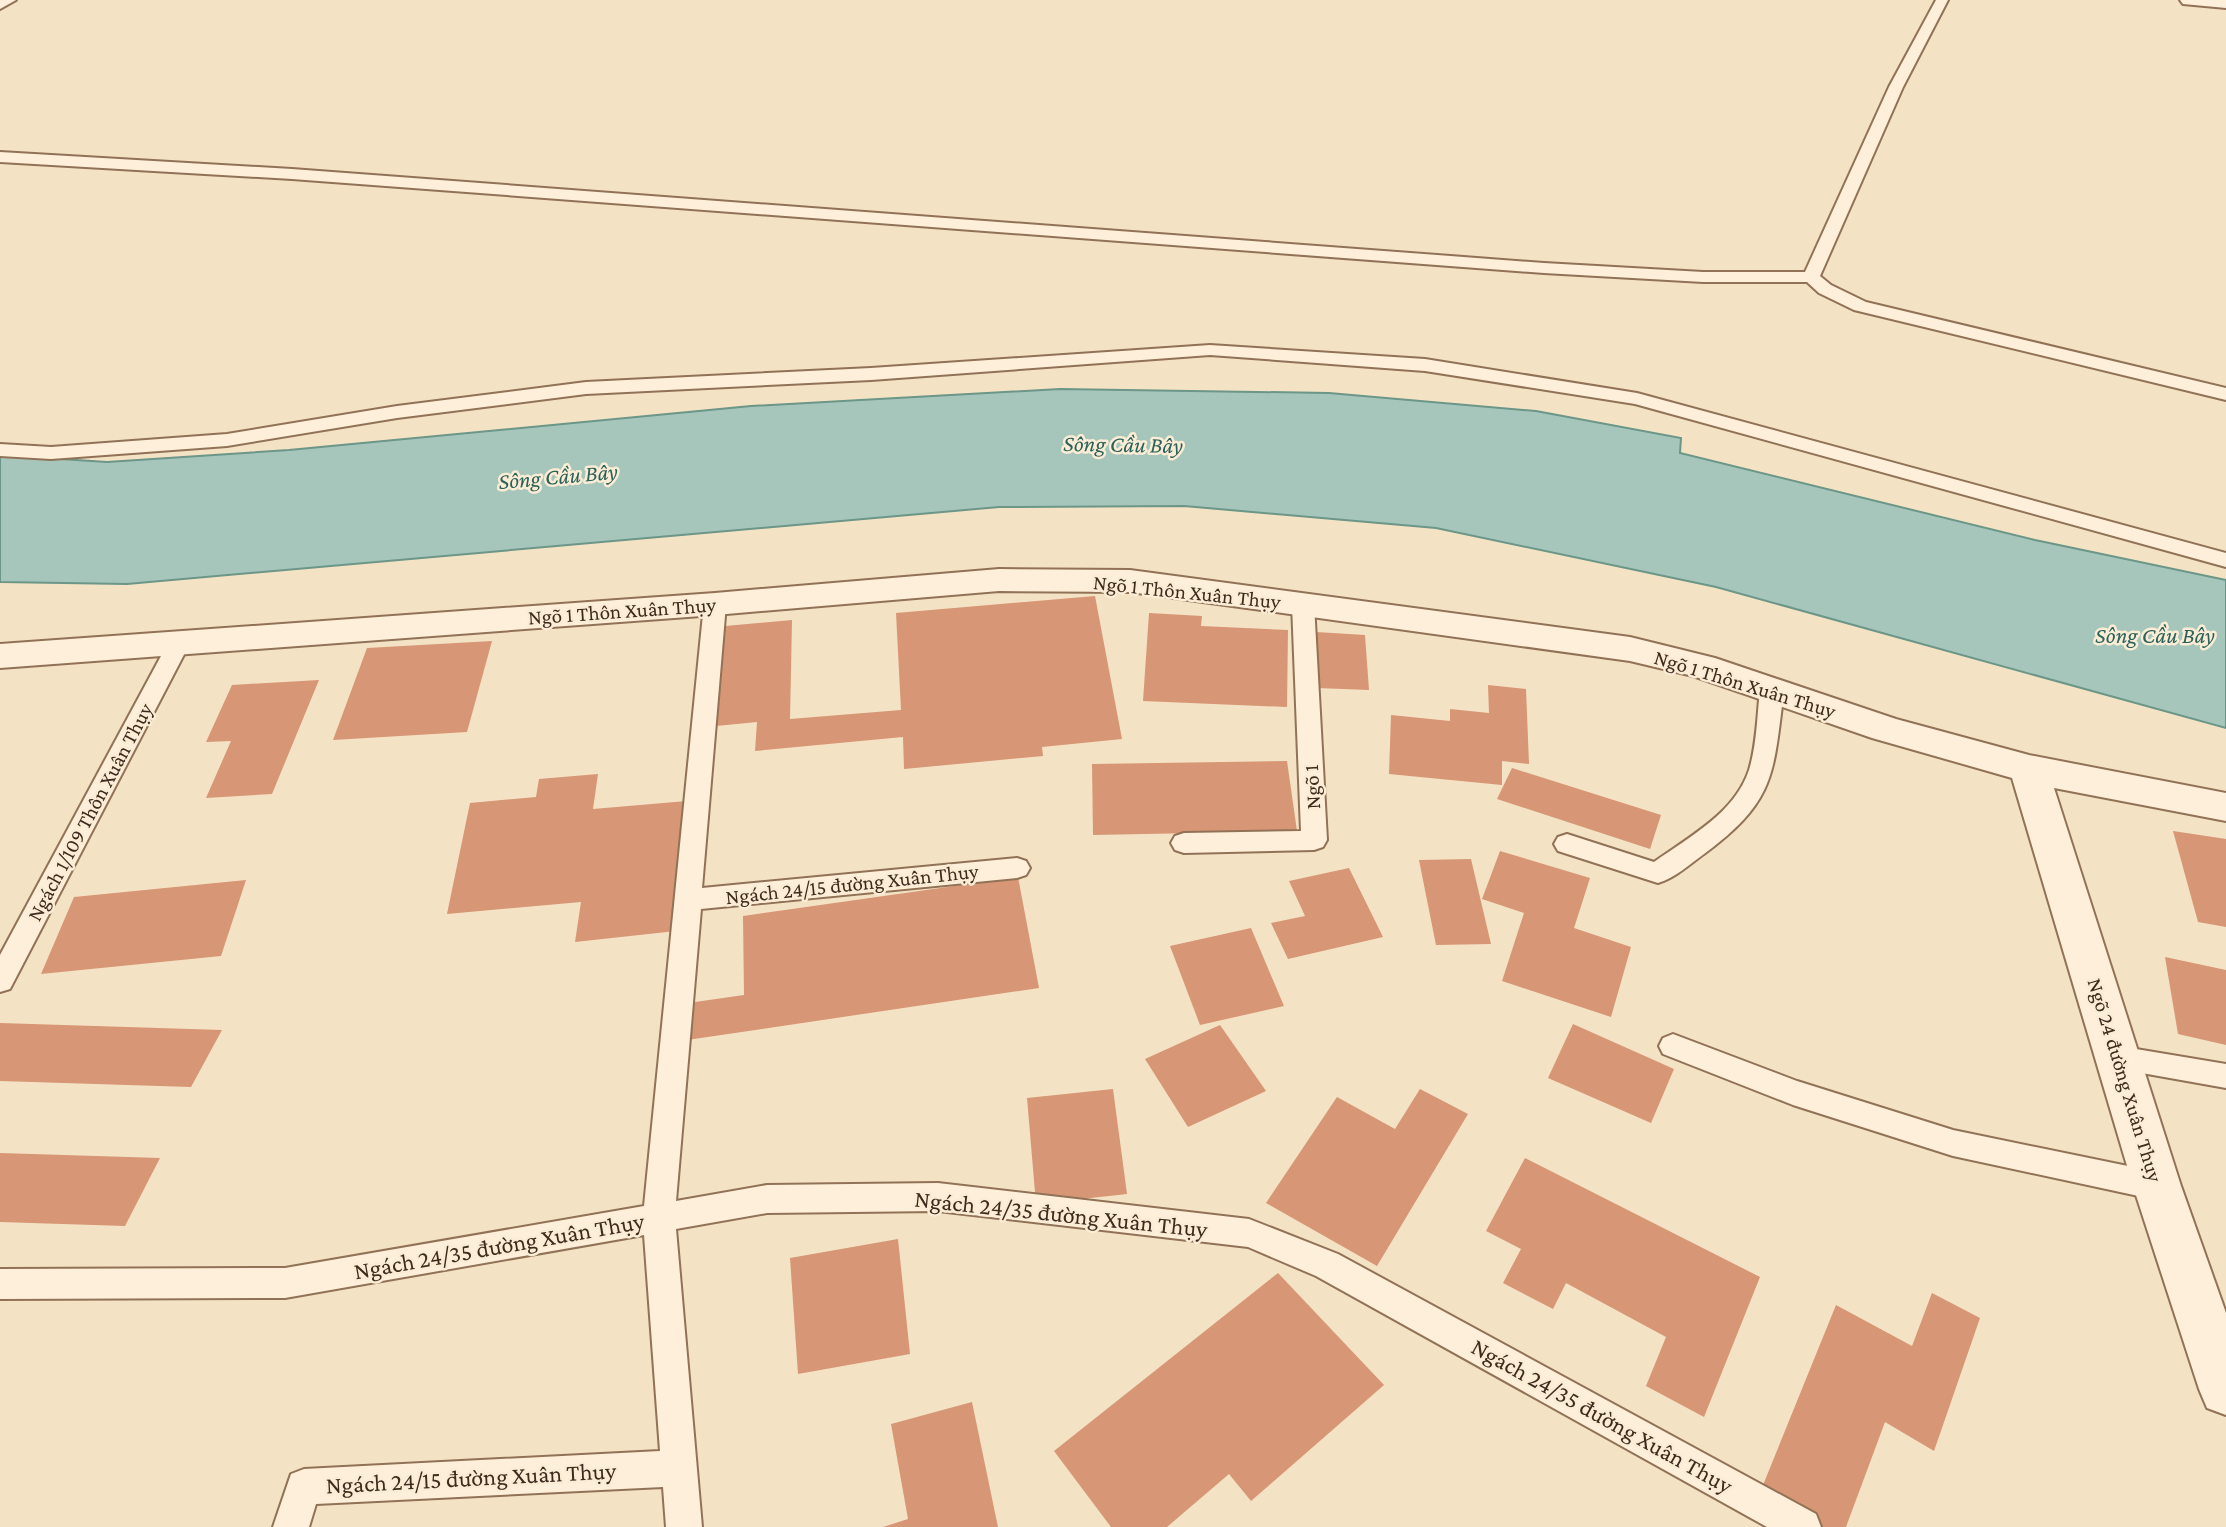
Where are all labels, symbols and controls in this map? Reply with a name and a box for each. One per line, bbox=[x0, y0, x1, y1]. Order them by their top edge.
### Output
water label: Sông Cầu Bây bbox=[1063, 430, 1184, 458]
water label: Sông Cầu Bây bbox=[497, 458, 619, 494]
street label: Ngõ 1 Thôn Xuân Thụy bbox=[1092, 570, 1282, 614]
street label: Ngõ 1 Thôn Xuân Thụy bbox=[527, 592, 717, 630]
water label: Sông Cầu Bây bbox=[2095, 622, 2215, 648]
street label: Ngõ 1 Thôn Xuân Thụy bbox=[1651, 645, 1839, 723]
street label: Ngách 1/109 Thôn Xuân Thụy bbox=[22, 699, 158, 925]
street label: Ngõ 1 bbox=[1299, 764, 1325, 810]
street label: Ngách 24/15 đường Xuân Thụy bbox=[724, 859, 980, 909]
street label: Ngõ 24 đường Xuân Thụy bbox=[2083, 975, 2168, 1185]
street label: Ngách 24/35 đường Xuân Thụy bbox=[913, 1185, 1210, 1242]
street label: Ngách 24/35 đường Xuân Thụy bbox=[352, 1206, 647, 1284]
street label: Ngách 24/35 đường Xuân Thụy bbox=[1467, 1332, 1738, 1499]
street label: Ngách 24/15 đường Xuân Thụy bbox=[325, 1456, 618, 1499]

